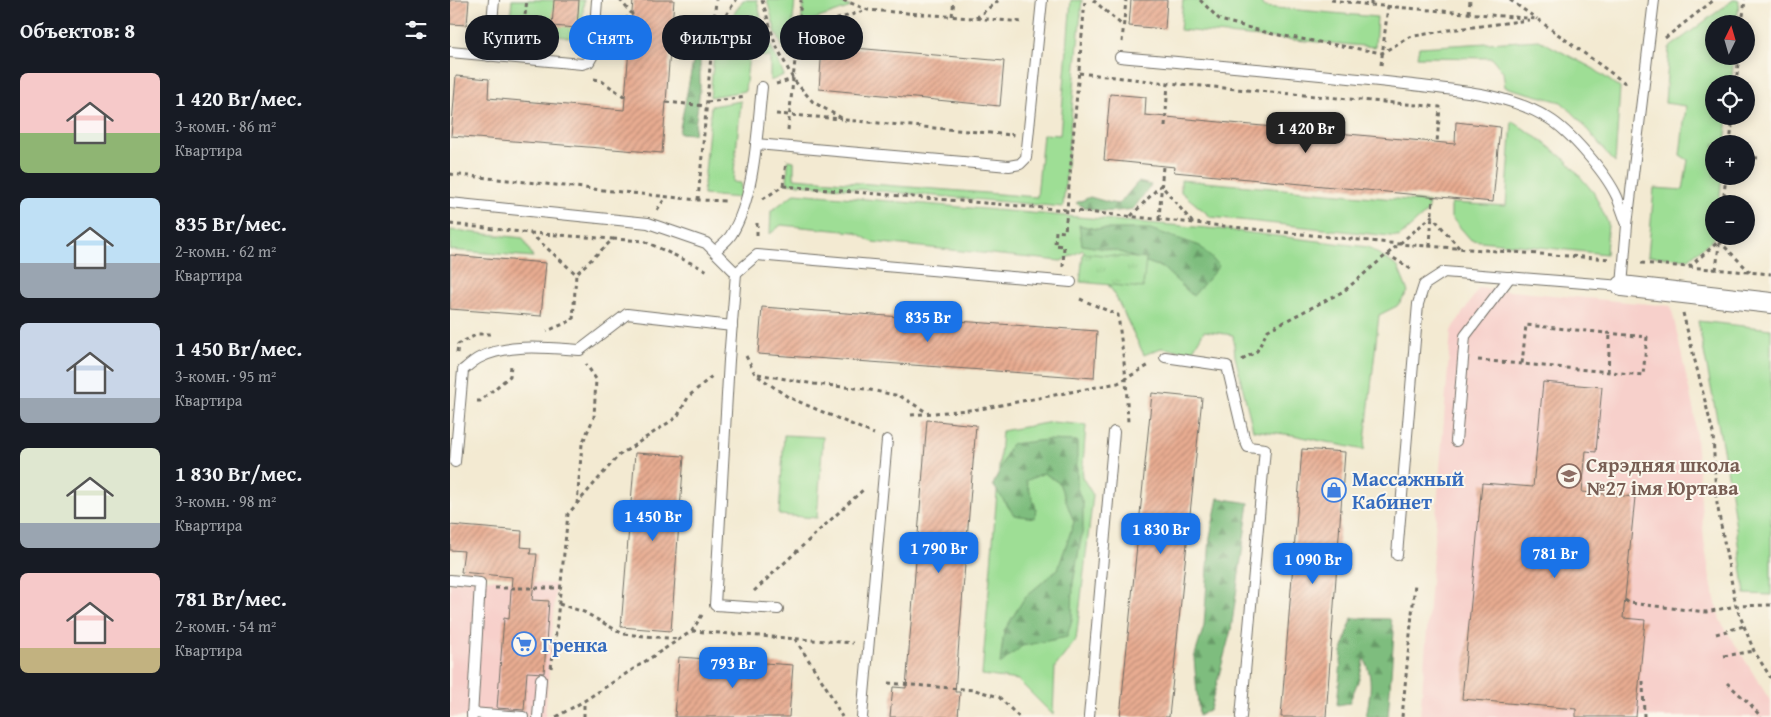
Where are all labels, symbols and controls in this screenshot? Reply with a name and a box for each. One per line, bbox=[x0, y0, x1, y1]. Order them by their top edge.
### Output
text: Объектов: 8 bbox=[20, 15, 135, 46]
chip: Купить bbox=[465, 15, 559, 60]
chip: Снять bbox=[569, 15, 652, 60]
chip: Фильтры bbox=[662, 15, 770, 60]
chip: Новое bbox=[780, 15, 863, 60]
north arrow bbox=[1705, 15, 1755, 65]
map controls bbox=[1705, 15, 1755, 245]
icon: filters bbox=[402, 16, 430, 44]
button: locate bbox=[1705, 75, 1755, 125]
text: 1 420 Br/мес. bbox=[175, 83, 302, 114]
icon: home bbox=[60, 93, 120, 153]
pin: 1 420 Br bbox=[1254, 112, 1358, 154]
text: 3-комн. · 86 m² bbox=[175, 114, 276, 138]
text: 1 420 Br bbox=[1277, 116, 1335, 140]
button: + bbox=[1705, 135, 1755, 185]
text: Квартира bbox=[175, 138, 242, 162]
button: − bbox=[1705, 195, 1755, 245]
text: 835 Br/мес. bbox=[175, 208, 287, 239]
icon: home bbox=[60, 218, 120, 278]
text: 2-комн. · 62 m² bbox=[175, 239, 276, 263]
text: Квартира bbox=[175, 263, 242, 287]
pin: 835 Br bbox=[887, 300, 969, 343]
text: 835 Br bbox=[905, 305, 951, 329]
text: 1 450 Br/мес. bbox=[175, 333, 302, 364]
icon: home bbox=[60, 343, 120, 403]
text: 3-комн. · 95 m² bbox=[175, 364, 276, 388]
text: Квартира bbox=[175, 388, 242, 412]
place label: Сярэдняя школа №27 імя Юртава bbox=[1586, 450, 1741, 502]
text: 1 830 Br/мес. bbox=[175, 458, 302, 489]
school or university icon: Сярэдняя школа №27 імя Юртава bbox=[1556, 463, 1582, 489]
place label: Массажный Кабинет bbox=[1352, 464, 1464, 516]
icon: home bbox=[60, 468, 120, 528]
shop icon: Массажный Кабинет bbox=[1321, 477, 1347, 503]
text: 3-комн. · 98 m² bbox=[175, 489, 276, 513]
pin: 1 450 Br bbox=[601, 500, 705, 542]
text: 1 450 Br bbox=[624, 504, 682, 528]
pin: 1 830 Br bbox=[1109, 512, 1213, 555]
text: Квартира bbox=[175, 513, 242, 537]
text: 1 830 Br bbox=[1132, 517, 1190, 541]
pin: 1 790 Br bbox=[887, 532, 991, 574]
text: 1 790 Br bbox=[910, 536, 968, 560]
pin: 781 Br bbox=[1514, 536, 1596, 579]
text: 781 Br bbox=[1532, 541, 1578, 565]
pin: 1 090 Br bbox=[1261, 542, 1365, 585]
text: 1 090 Br bbox=[1284, 547, 1342, 571]
text: 781 Br/мес. bbox=[175, 583, 287, 614]
icon: home bbox=[60, 593, 120, 653]
text: 2-комн. · 54 m² bbox=[175, 614, 276, 638]
place label: Гренка bbox=[542, 630, 608, 659]
supermarket icon: Гренка bbox=[511, 631, 537, 657]
text: Квартира bbox=[175, 638, 242, 662]
pin: 793 Br bbox=[692, 646, 774, 689]
text: 793 Br bbox=[710, 651, 756, 675]

